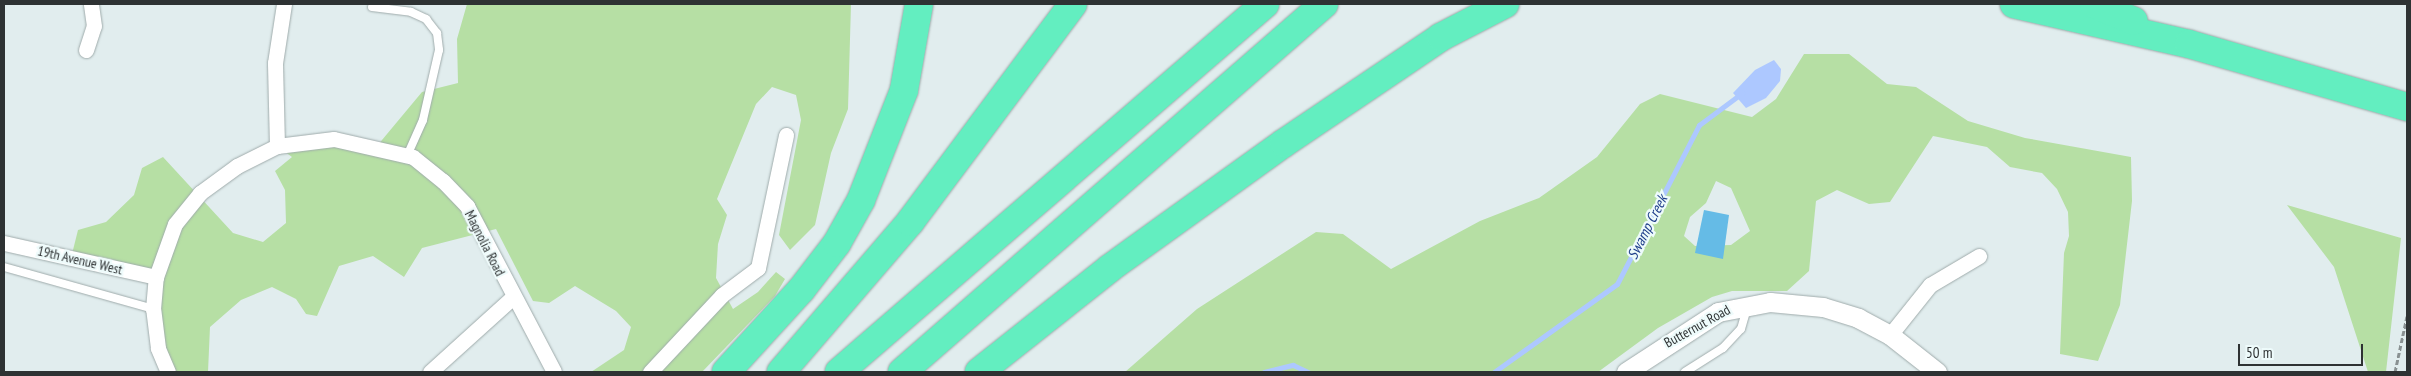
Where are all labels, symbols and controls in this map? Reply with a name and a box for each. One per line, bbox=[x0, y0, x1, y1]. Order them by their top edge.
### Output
water label: Swamp Creek bbox=[1623, 192, 1671, 262]
street label: Magnolia Road bbox=[461, 207, 509, 279]
street label: 19th Avenue West bbox=[36, 242, 124, 278]
street label: Butternut Road bbox=[1661, 301, 1733, 351]
scale bar bbox=[2241, 334, 2366, 366]
text: 50 m bbox=[2246, 343, 2272, 362]

